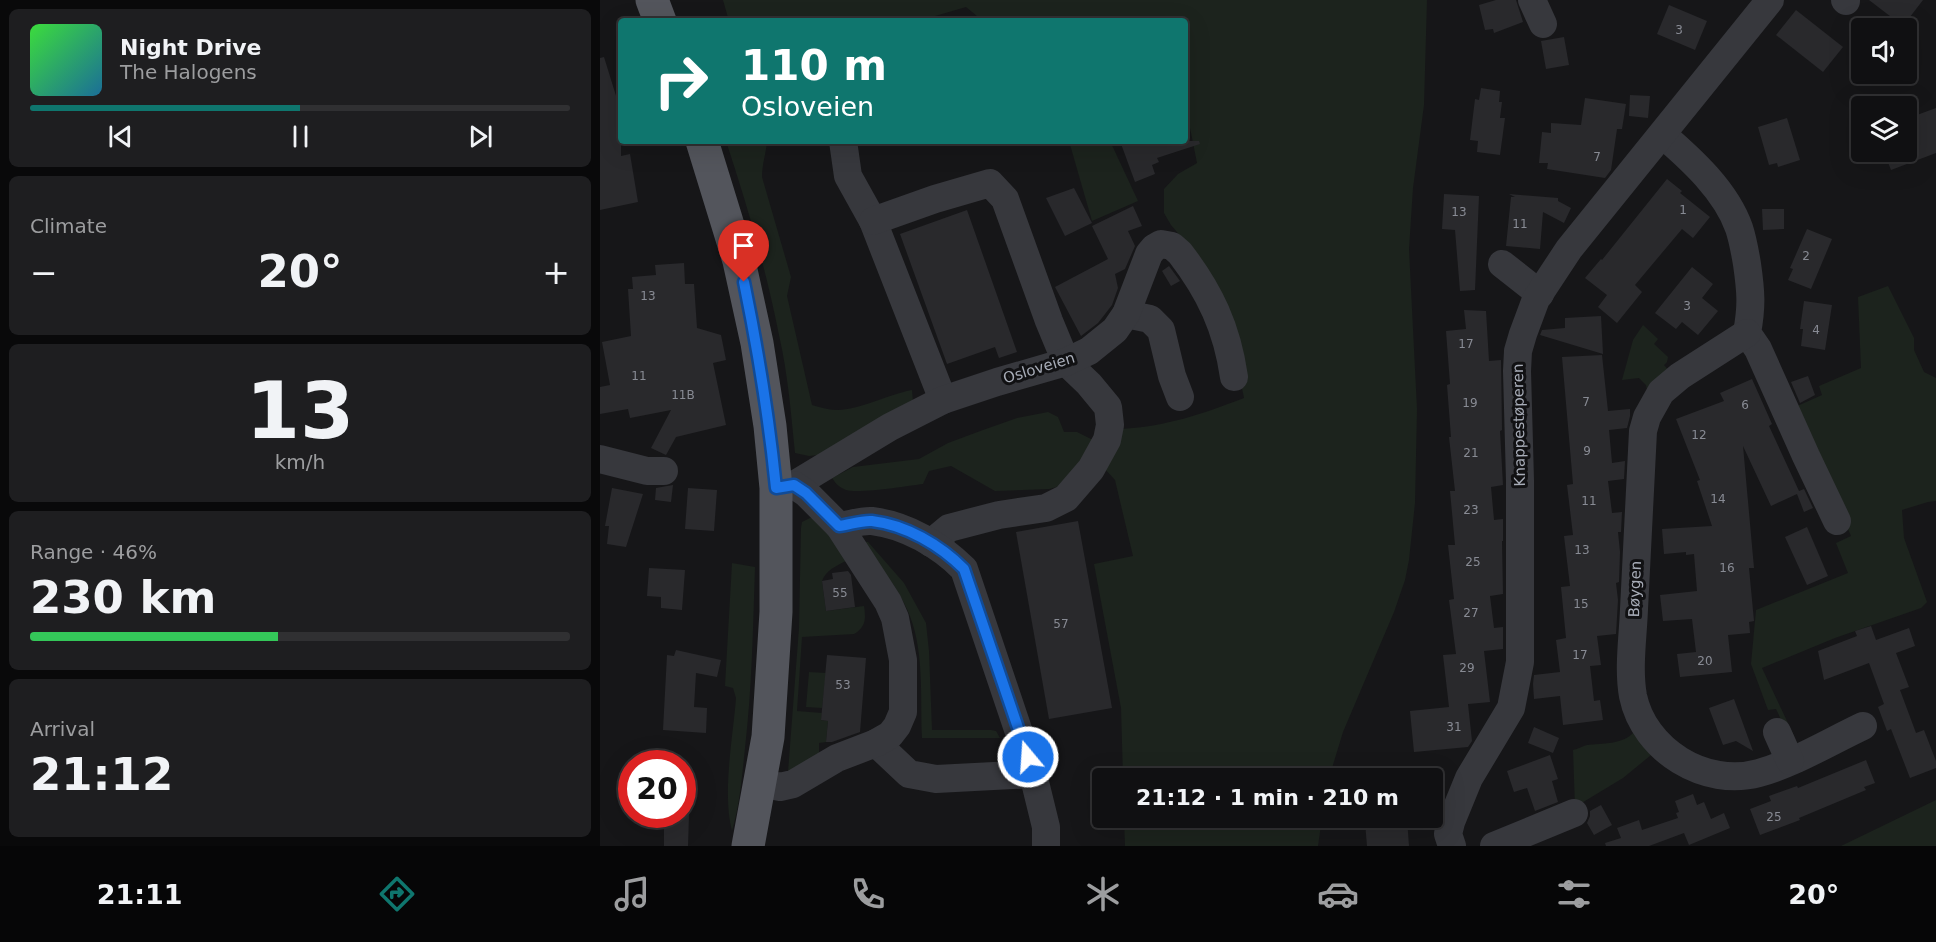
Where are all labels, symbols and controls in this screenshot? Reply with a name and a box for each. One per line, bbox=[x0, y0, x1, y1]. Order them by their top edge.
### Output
map controls bbox=[1851, 18, 1917, 162]
button: sound bbox=[1851, 18, 1917, 84]
house number: 3 bbox=[1675, 23, 1683, 37]
text: Night Drive bbox=[120, 35, 261, 60]
text: 110 m bbox=[741, 41, 887, 90]
icon: right bbox=[642, 42, 720, 120]
text: The Halogens bbox=[120, 60, 257, 84]
text: Osloveien bbox=[741, 91, 874, 122]
button: layers bbox=[1851, 96, 1917, 162]
icon: previous bbox=[104, 120, 137, 153]
icon: pause bbox=[284, 120, 317, 153]
icon: next bbox=[464, 120, 497, 153]
house number: 7 bbox=[1593, 150, 1601, 164]
house number: 1 bbox=[1679, 203, 1687, 217]
house number: 13 bbox=[1451, 205, 1467, 219]
text: Climate bbox=[30, 214, 107, 238]
house number: 11 bbox=[1512, 217, 1528, 231]
pin bbox=[718, 220, 769, 282]
icon: arrive bbox=[727, 229, 760, 262]
text: 20° bbox=[257, 245, 343, 298]
house number: 2 bbox=[1802, 249, 1810, 263]
text: − bbox=[30, 253, 58, 292]
text: + bbox=[542, 253, 570, 292]
house number: 13 bbox=[640, 289, 656, 303]
house number: 3 bbox=[1683, 299, 1691, 313]
house number: 4 bbox=[1812, 323, 1820, 337]
house number: 17 bbox=[1458, 337, 1474, 351]
street label: Osloveien bbox=[1001, 349, 1077, 387]
street label: Knappestøperen bbox=[1509, 363, 1529, 487]
text: 13 bbox=[246, 366, 354, 456]
house number: 11 bbox=[631, 369, 647, 383]
house number: 11B bbox=[671, 388, 695, 402]
house number: 7 bbox=[1582, 395, 1590, 409]
house number: 19 bbox=[1462, 396, 1478, 410]
house number: 6 bbox=[1741, 398, 1749, 412]
house number: 12 bbox=[1691, 428, 1707, 442]
house number: 9 bbox=[1583, 444, 1591, 458]
house number: 21 bbox=[1463, 446, 1479, 460]
text: km/h bbox=[275, 450, 325, 474]
house number: 14 bbox=[1710, 492, 1726, 506]
house number: 11 bbox=[1581, 494, 1597, 508]
house number: 23 bbox=[1463, 503, 1479, 517]
text: Range · 46% bbox=[30, 540, 157, 564]
house number: 13 bbox=[1574, 543, 1590, 557]
house number: 25 bbox=[1465, 555, 1481, 569]
street label: Bøygen bbox=[1625, 560, 1645, 618]
house number: 16 bbox=[1719, 561, 1735, 575]
text: 230 km bbox=[30, 571, 216, 624]
house number: 55 bbox=[832, 586, 848, 600]
house number: 15 bbox=[1573, 597, 1589, 611]
house number: 27 bbox=[1463, 606, 1479, 620]
house number: 57 bbox=[1053, 617, 1069, 631]
house number: 17 bbox=[1572, 648, 1588, 662]
house number: 20 bbox=[1697, 654, 1713, 668]
house number: 29 bbox=[1459, 661, 1475, 675]
house number: 53 bbox=[835, 678, 851, 692]
text: Arrival bbox=[30, 717, 95, 741]
house number: 31 bbox=[1446, 720, 1462, 734]
position arrow bbox=[996, 725, 1060, 789]
text: 21:12 bbox=[30, 748, 173, 801]
speed limit sign: 20 bbox=[618, 750, 696, 828]
text: 21:12 · 1 min · 210 m bbox=[1136, 785, 1399, 810]
house number: 25 bbox=[1766, 810, 1782, 824]
icon: directions bbox=[376, 873, 418, 915]
icon: music bbox=[611, 873, 653, 915]
icon: phone bbox=[847, 873, 889, 915]
icon: climate bbox=[1082, 873, 1124, 915]
icon: car bbox=[1317, 873, 1359, 915]
icon: filters bbox=[1553, 873, 1595, 915]
text: 21:11 bbox=[97, 879, 183, 910]
text: 20° bbox=[1788, 879, 1839, 910]

